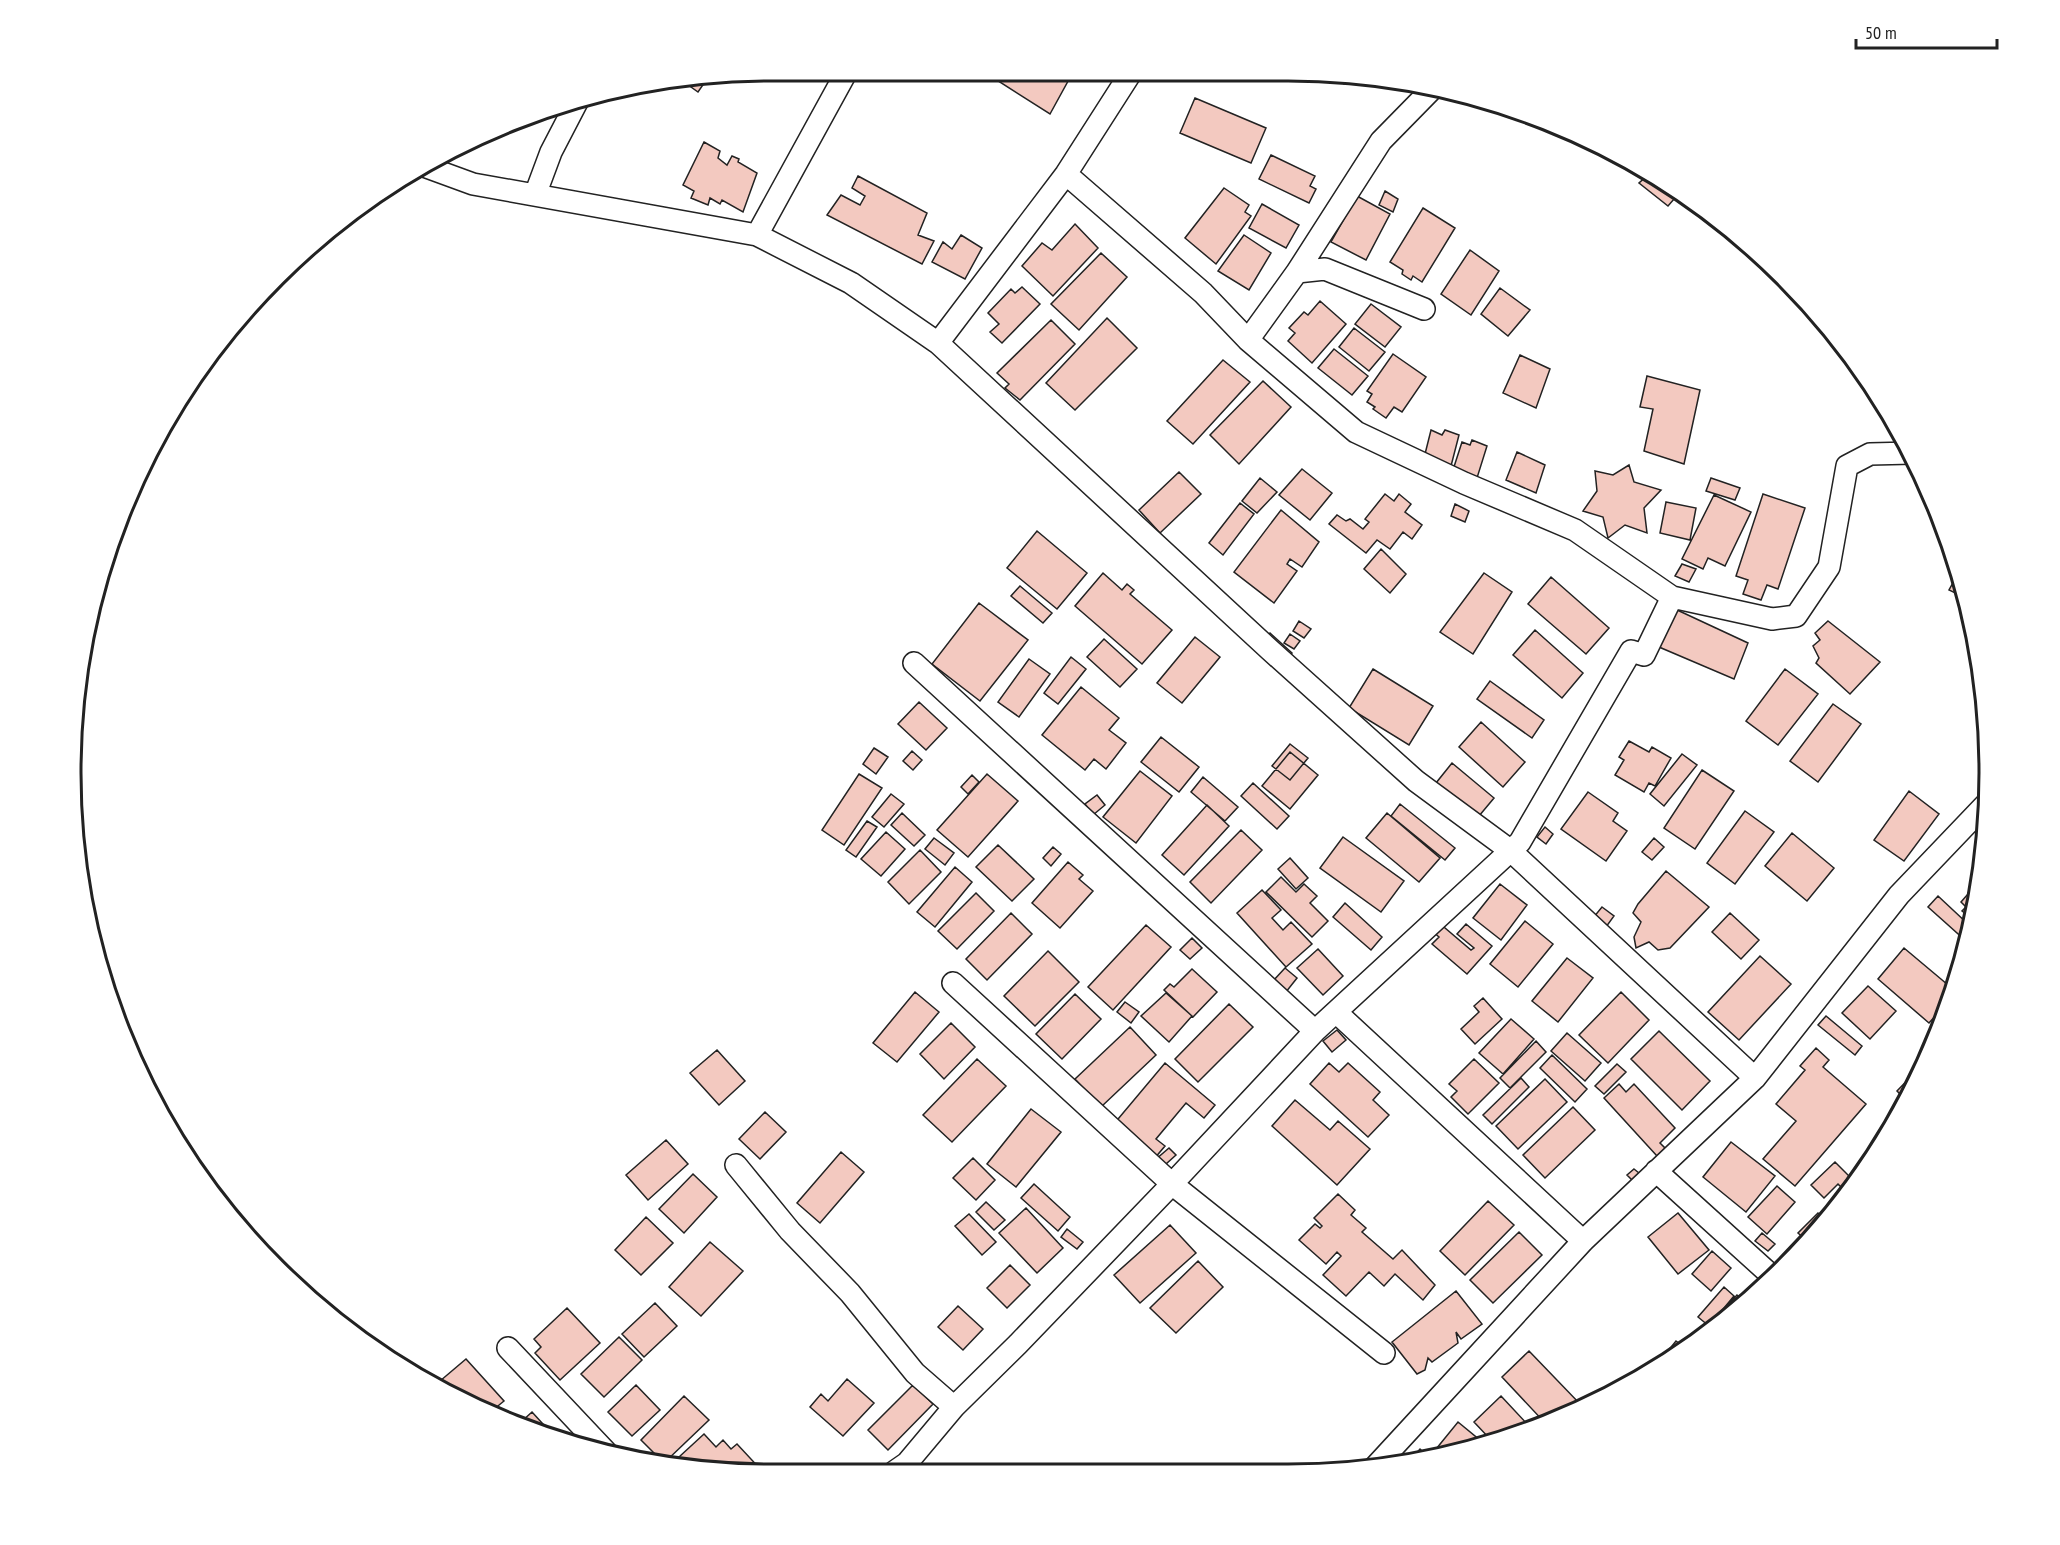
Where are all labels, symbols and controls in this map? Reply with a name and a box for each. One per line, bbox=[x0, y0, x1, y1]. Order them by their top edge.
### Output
scale bar bbox=[1856, 12, 1997, 50]
text: 50 m bbox=[1865, 21, 1897, 44]

